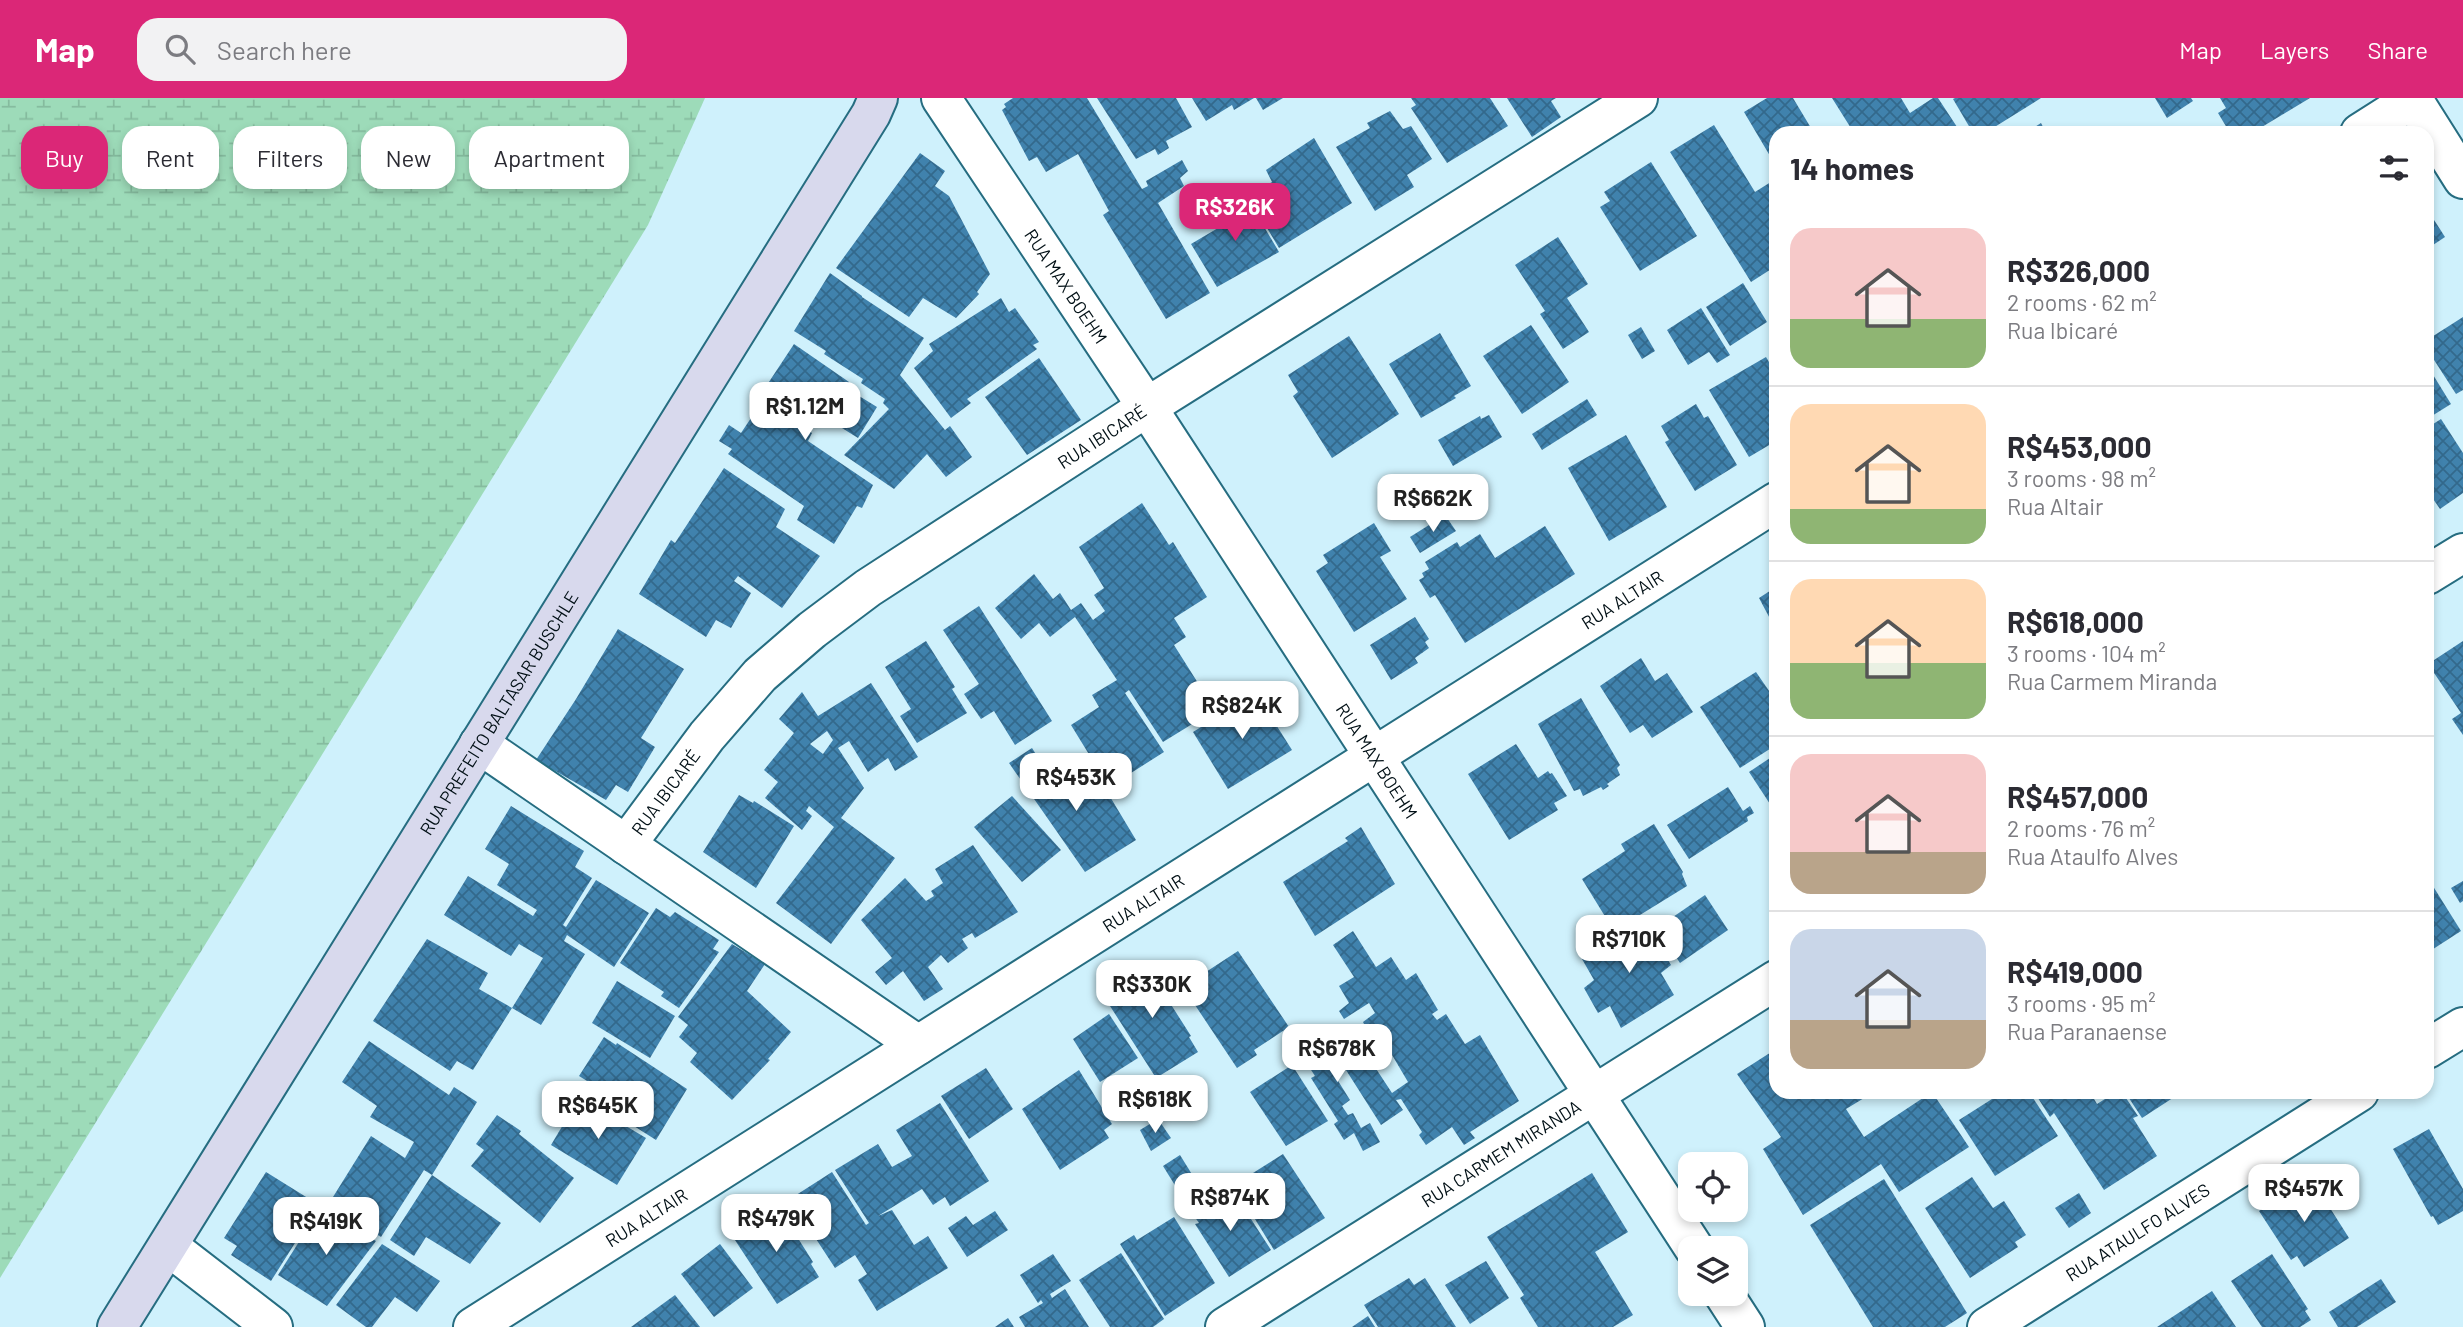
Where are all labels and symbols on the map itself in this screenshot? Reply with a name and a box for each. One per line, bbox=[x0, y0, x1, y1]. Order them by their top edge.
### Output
pin: R$326K bbox=[1178, 184, 1292, 243]
street label: RUA MAX BOEHM bbox=[1020, 225, 1112, 348]
pin: R$1.12M bbox=[740, 382, 870, 442]
street label: RUA IBICARÉ bbox=[1053, 400, 1150, 473]
pin: R$662K bbox=[1376, 474, 1490, 534]
street label: RUA ALTAIR bbox=[1577, 565, 1667, 634]
street label: RUA PREFEITO BALTASAR BUSCHLE bbox=[415, 587, 583, 839]
pin: R$824K bbox=[1185, 682, 1299, 741]
street label: RUA MAX BOEHM bbox=[1332, 699, 1423, 823]
street label: RUA IBICARÉ bbox=[626, 745, 704, 839]
pin: R$453K bbox=[1019, 754, 1133, 813]
street label: RUA ALTAIR bbox=[1098, 869, 1188, 937]
pin: R$710K bbox=[1572, 916, 1686, 975]
pin: R$330K bbox=[1095, 960, 1209, 1020]
pin: R$678K bbox=[1280, 1024, 1394, 1084]
pin: R$618K bbox=[1098, 1076, 1212, 1135]
pin: R$645K bbox=[541, 1082, 655, 1141]
street label: RUA CARMEM MIRANDA bbox=[1417, 1095, 1585, 1212]
pin: R$457K bbox=[2247, 1164, 2361, 1224]
pin: R$874K bbox=[1173, 1174, 1287, 1233]
street label: RUA ATAULFO ALVES bbox=[2061, 1178, 2214, 1286]
street label: RUA ALTAIR bbox=[601, 1183, 691, 1251]
pin: R$479K bbox=[719, 1194, 833, 1254]
pin: R$419K bbox=[269, 1198, 383, 1257]

